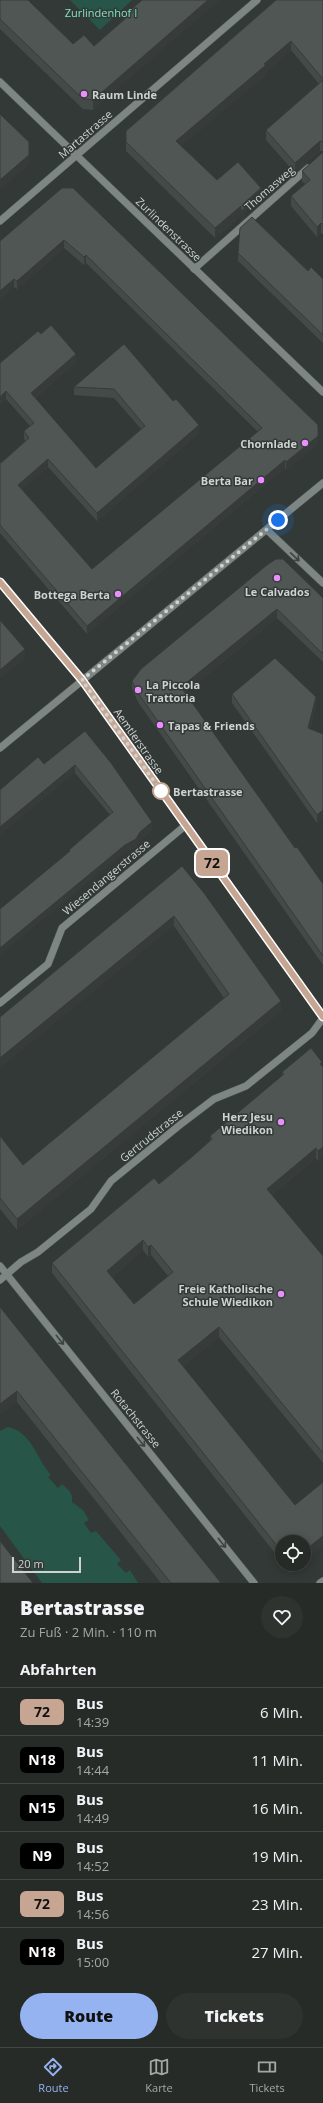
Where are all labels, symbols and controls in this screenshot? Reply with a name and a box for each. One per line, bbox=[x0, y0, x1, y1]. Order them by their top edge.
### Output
park label: Zurlindenhof I bbox=[65, 5, 137, 20]
place label: Raum Linde bbox=[92, 87, 158, 102]
marker: Raum Linde bbox=[79, 89, 89, 99]
street label: Martastrasse bbox=[55, 106, 115, 162]
street label: Thomasweg bbox=[241, 162, 297, 214]
street label: Zurlindenstrasse bbox=[133, 194, 205, 264]
place label: Chornlade bbox=[240, 436, 297, 451]
marker: Chornlade bbox=[300, 438, 310, 448]
place label: Berta Bar bbox=[201, 473, 253, 488]
marker: Berta Bar bbox=[256, 475, 266, 485]
your location bbox=[268, 510, 288, 530]
one-way arrow bbox=[290, 552, 300, 561]
marker: Le Calvados bbox=[272, 573, 282, 583]
place label: Le Calvados bbox=[245, 584, 310, 599]
place label: Bottega Berta bbox=[34, 587, 110, 602]
marker: Bottega Berta bbox=[113, 589, 123, 599]
place label: La Piccola Trattoria bbox=[146, 677, 200, 705]
marker: La Piccola Trattoria bbox=[133, 685, 143, 695]
street label: Aemtlerstrasse bbox=[111, 705, 167, 777]
place label: Tapas & Friends bbox=[168, 718, 255, 733]
marker: Tapas & Friends bbox=[155, 720, 165, 730]
marker: Bertastrasse bbox=[152, 782, 170, 800]
place label: Bertastrasse bbox=[173, 784, 243, 799]
street label: Wiesendangerstrasse bbox=[59, 836, 153, 918]
line badge: 72 bbox=[194, 850, 230, 876]
text: 72 bbox=[204, 853, 220, 872]
street label: Gertrudstrasse bbox=[116, 1105, 186, 1165]
place label: Herz Jesu Wiedikon bbox=[221, 1109, 273, 1137]
marker: Herz Jesu Wiedikon bbox=[276, 1117, 286, 1127]
place label: Freie Katholische Schule Wiedikon bbox=[178, 1281, 273, 1309]
marker: Freie Katholische Schule Wiedikon bbox=[276, 1289, 286, 1299]
one-way arrow bbox=[56, 1334, 64, 1345]
street label: Rotachstrasse bbox=[108, 1385, 164, 1451]
one-way arrow bbox=[137, 1436, 145, 1447]
map controls bbox=[275, 1535, 311, 1571]
button: locate bbox=[275, 1535, 311, 1571]
one-way arrow bbox=[218, 1538, 226, 1549]
scale bar bbox=[12, 1555, 81, 1574]
text: 20 m bbox=[18, 1556, 44, 1571]
text: Bertastrasse bbox=[20, 1595, 145, 1621]
button: heart bbox=[261, 1596, 303, 1638]
text: Zu Fuß · 2 Min. · 110 m bbox=[20, 1623, 157, 1641]
text: Abfahrten bbox=[20, 1659, 97, 1679]
text: Bus bbox=[76, 1693, 103, 1713]
text: 72 bbox=[34, 1702, 50, 1721]
text: 6 Min. bbox=[260, 1702, 303, 1722]
text: 14:39 bbox=[76, 1713, 109, 1731]
text: Bus bbox=[76, 1741, 103, 1761]
text: N18 bbox=[28, 1750, 56, 1769]
text: 11 Min. bbox=[252, 1750, 303, 1770]
text: 14:44 bbox=[76, 1761, 109, 1779]
text: Bus bbox=[76, 1789, 103, 1809]
text: N15 bbox=[28, 1798, 56, 1817]
text: 16 Min. bbox=[252, 1798, 303, 1818]
text: 14:49 bbox=[76, 1809, 109, 1827]
text: Bus bbox=[76, 1837, 103, 1857]
text: N9 bbox=[32, 1846, 52, 1865]
text: 19 Min. bbox=[252, 1846, 303, 1866]
text: 14:52 bbox=[76, 1857, 109, 1875]
text: Bus bbox=[76, 1885, 103, 1905]
text: 72 bbox=[34, 1894, 50, 1913]
text: 23 Min. bbox=[252, 1894, 303, 1914]
text: 14:56 bbox=[76, 1905, 109, 1923]
text: Bus bbox=[76, 1933, 103, 1953]
text: N18 bbox=[28, 1942, 56, 1961]
text: 27 Min. bbox=[252, 1942, 303, 1962]
text: 15:00 bbox=[76, 1953, 109, 1971]
button: Route bbox=[20, 1993, 158, 2039]
button: Tickets bbox=[166, 1993, 303, 2039]
tab: Route bbox=[38, 2056, 69, 2095]
tab: Karte bbox=[145, 2056, 173, 2095]
tab: Tickets bbox=[249, 2056, 285, 2095]

